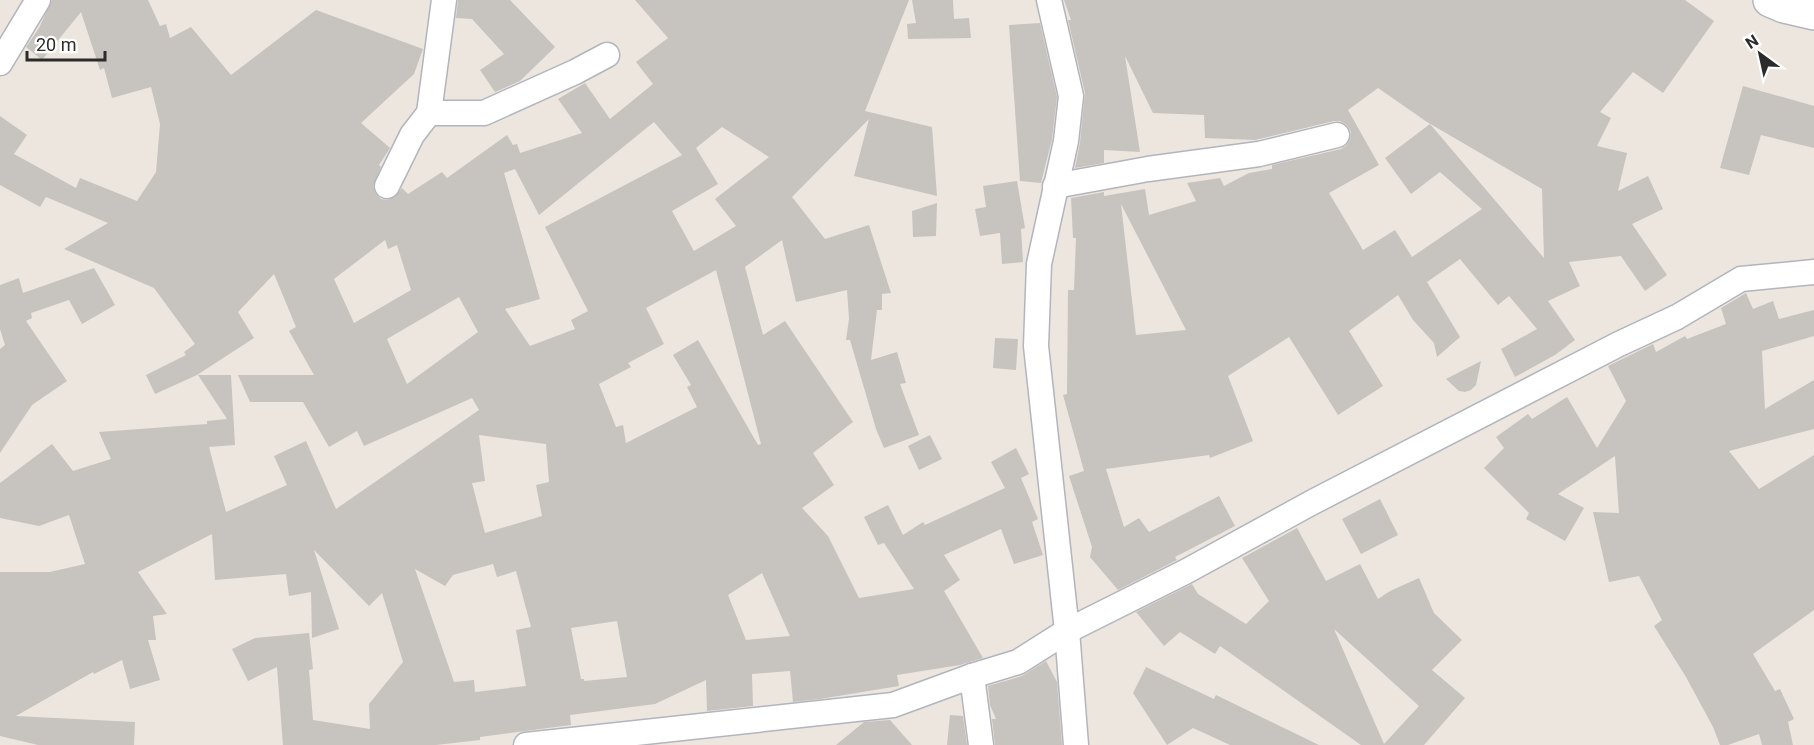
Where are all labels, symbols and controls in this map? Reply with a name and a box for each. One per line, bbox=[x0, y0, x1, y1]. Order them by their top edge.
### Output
scale bar bbox=[27, 24, 105, 62]
north arrow bbox=[1730, 24, 1790, 84]
text: N bbox=[1742, 31, 1762, 53]
text: 20 m bbox=[36, 34, 76, 55]

